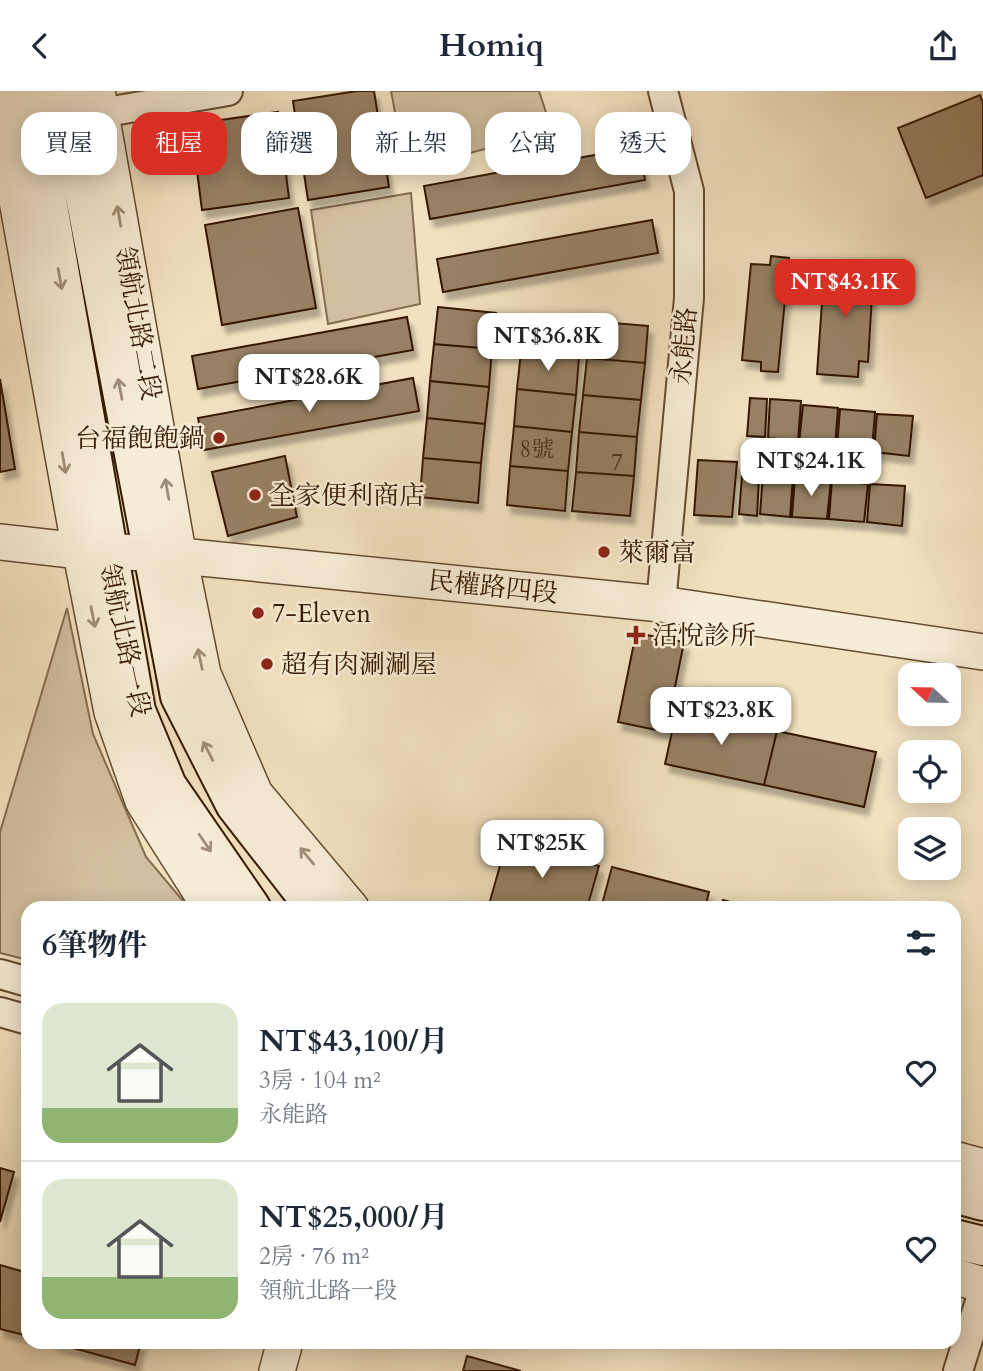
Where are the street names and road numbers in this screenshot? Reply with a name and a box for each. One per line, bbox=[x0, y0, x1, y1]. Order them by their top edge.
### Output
street label: 領航北路二段 bbox=[107, 243, 169, 403]
street label: 永能路 bbox=[663, 306, 705, 386]
street label: 領航北路一段 bbox=[92, 560, 158, 720]
street label: 民權路四段 bbox=[427, 563, 559, 611]

